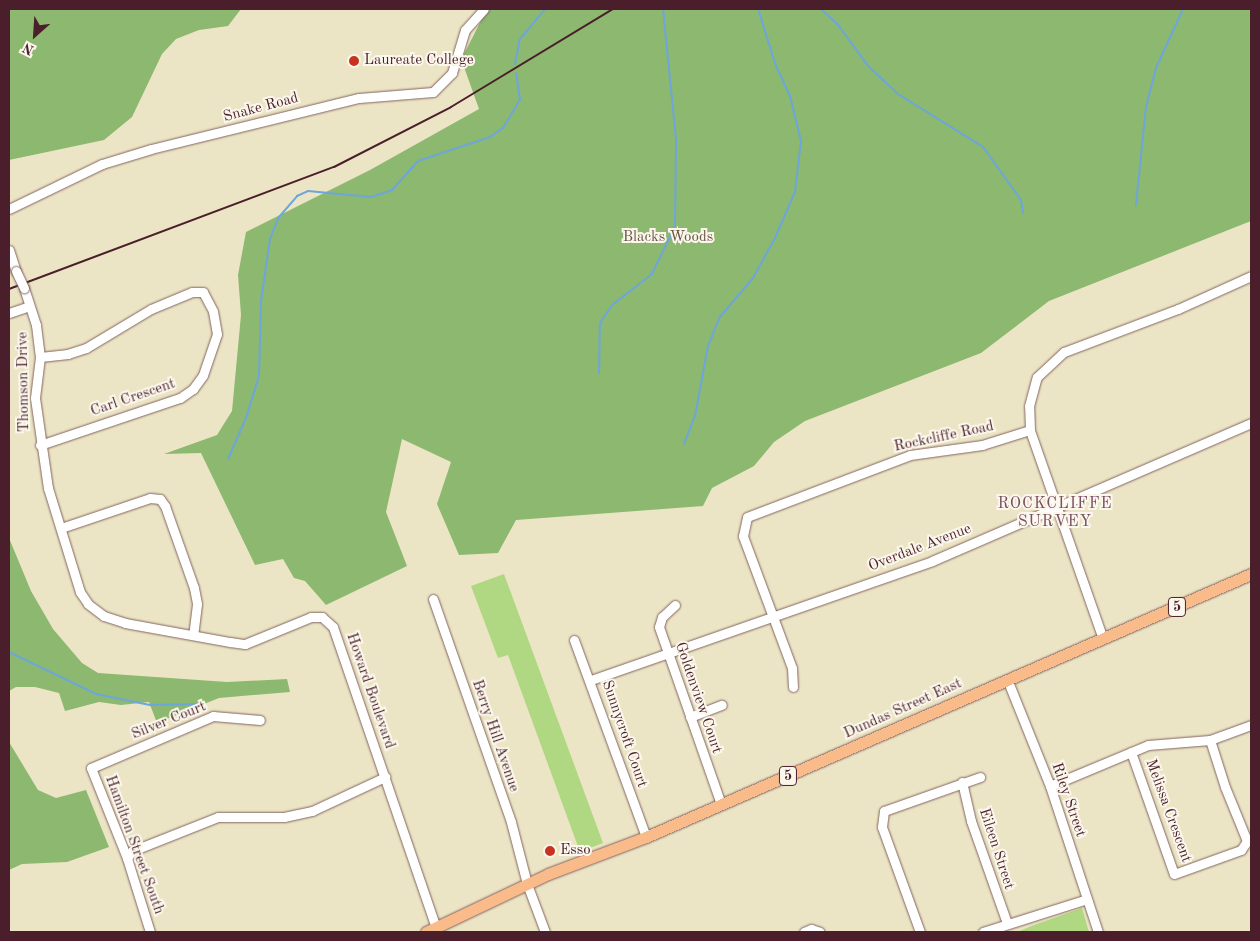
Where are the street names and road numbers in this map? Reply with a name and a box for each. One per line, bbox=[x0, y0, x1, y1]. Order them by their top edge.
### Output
street label: Snake Road bbox=[221, 89, 301, 127]
street label: Thomson Drive bbox=[14, 332, 34, 432]
street label: Carl Crescent bbox=[88, 375, 178, 421]
street label: Rockcliffe Road bbox=[892, 418, 996, 456]
street label: Overdale Avenue bbox=[866, 520, 974, 576]
road number: 5 bbox=[1167, 596, 1187, 618]
street label: Howard Boulevard bbox=[342, 631, 398, 751]
street label: Goldenview Court bbox=[670, 640, 726, 756]
street label: Dundas Street East bbox=[841, 675, 965, 743]
street label: Berry Hill Avenue bbox=[467, 678, 523, 794]
street label: Sunnycroft Court bbox=[597, 678, 651, 790]
street label: Silver Court bbox=[129, 698, 209, 744]
street label: Melissa Crescent bbox=[1141, 757, 1195, 865]
street label: Riley Street bbox=[1047, 760, 1089, 840]
road number: 5 bbox=[778, 764, 798, 788]
street label: Hamilton Street South bbox=[101, 773, 167, 917]
street label: Eileen Street bbox=[974, 806, 1018, 892]

